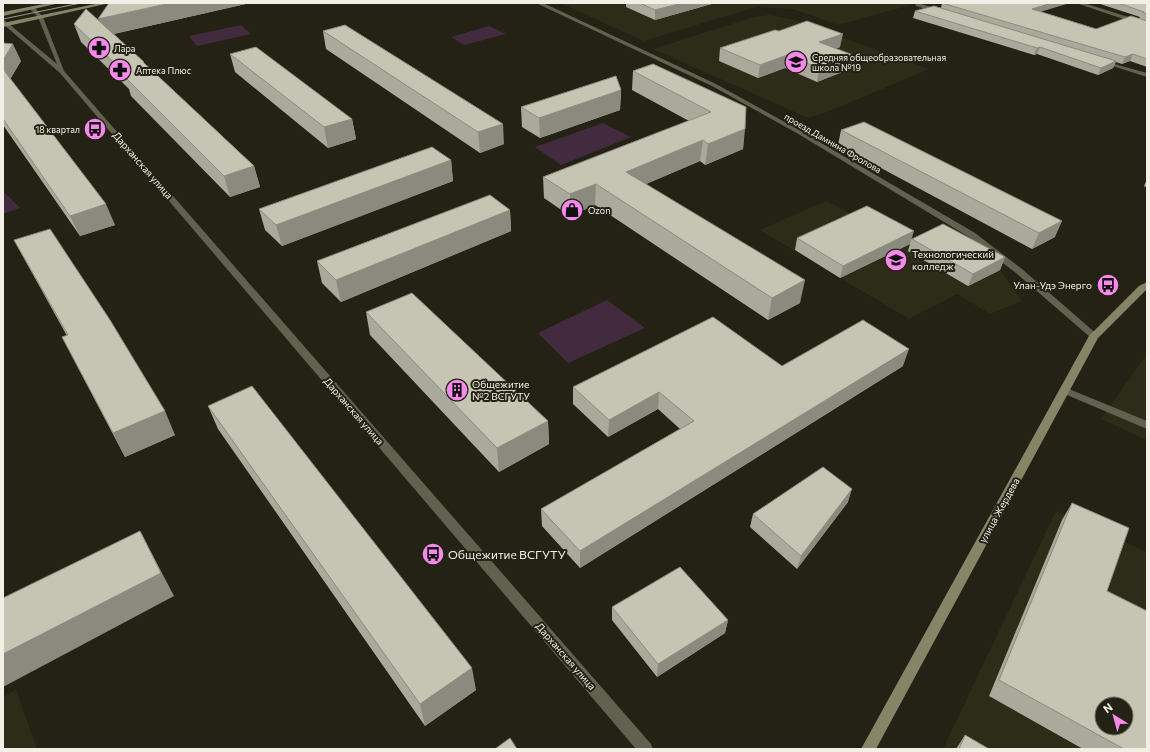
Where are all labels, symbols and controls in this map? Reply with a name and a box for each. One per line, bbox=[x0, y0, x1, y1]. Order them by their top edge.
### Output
pharmacy icon: Лара bbox=[86, 35, 112, 61]
place label: Лара bbox=[114, 43, 136, 54]
school or university icon: Средняя общеобразовательная школа №19 bbox=[783, 49, 809, 75]
place label: Средняя общеобразовательная школа №19 bbox=[812, 52, 946, 73]
pharmacy icon: Аптека Плюс bbox=[107, 57, 133, 83]
place label: Аптека Плюс bbox=[136, 65, 192, 76]
street label: проезд Дамнина Фролова bbox=[783, 111, 884, 175]
bus stop icon: 18 квартал bbox=[82, 116, 108, 142]
place label: 18 квартал bbox=[35, 124, 80, 135]
street label: Дарханская улица bbox=[111, 129, 175, 201]
shop icon: Ozon bbox=[559, 197, 585, 223]
place label: Ozon bbox=[588, 205, 610, 216]
school or university icon: Технологический колледж bbox=[883, 247, 909, 273]
place label: Технологический колледж bbox=[912, 248, 994, 272]
bus stop icon: Улан-Удэ Энерго bbox=[1095, 272, 1121, 298]
place label: Улан-Удэ Энерго bbox=[1013, 279, 1092, 291]
street label: Дарханская улица bbox=[322, 375, 386, 447]
building icon: Общежитие №2 ВСГУТУ bbox=[444, 377, 470, 403]
place label: Общежитие №2 ВСГУТУ bbox=[472, 378, 530, 402]
street label: улица Жердева bbox=[976, 476, 1022, 544]
bus stop icon: Общежитие ВСГУТУ bbox=[420, 541, 446, 567]
place label: Общежитие ВСГУТУ bbox=[448, 547, 566, 561]
street label: Дарханская улица bbox=[534, 620, 598, 692]
north arrow bbox=[1094, 696, 1134, 736]
text: N bbox=[1100, 700, 1115, 715]

